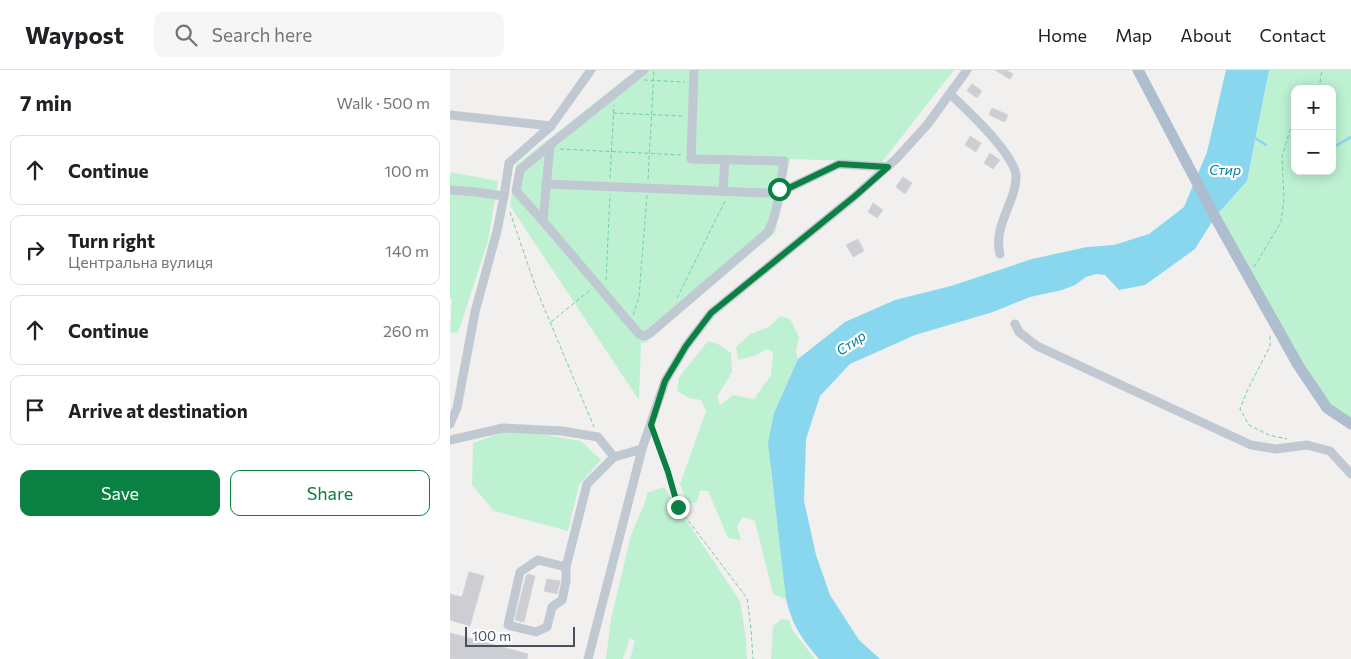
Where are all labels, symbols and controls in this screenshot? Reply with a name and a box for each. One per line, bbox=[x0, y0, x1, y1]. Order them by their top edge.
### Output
search box bbox=[154, 12, 504, 57]
text: Waypost bbox=[25, 20, 124, 49]
icon: search bbox=[172, 21, 200, 49]
text: Search here bbox=[212, 23, 312, 46]
text: Home bbox=[1038, 24, 1087, 46]
text: Map bbox=[1115, 24, 1152, 46]
text: About bbox=[1180, 24, 1232, 46]
text: Contact bbox=[1260, 24, 1326, 46]
map controls bbox=[1291, 85, 1336, 175]
button: + bbox=[1291, 85, 1336, 130]
text: 7 min bbox=[20, 90, 72, 115]
text: Walk · 500 m bbox=[336, 93, 430, 112]
button: − bbox=[1291, 130, 1336, 175]
icon: ahead bbox=[21, 156, 49, 184]
text: Continue bbox=[68, 159, 148, 182]
text: 100 m bbox=[384, 161, 429, 180]
water label: Стир bbox=[1209, 161, 1241, 178]
route start bbox=[768, 178, 791, 201]
text: Turn right bbox=[68, 229, 155, 252]
icon: right bbox=[21, 236, 49, 264]
text: 140 m bbox=[385, 241, 429, 260]
text: Центральна вулиця bbox=[68, 252, 213, 271]
icon: ahead bbox=[21, 316, 49, 344]
text: Continue bbox=[68, 319, 148, 342]
text: 260 m bbox=[383, 321, 429, 340]
water label: Стир bbox=[833, 327, 869, 359]
icon: arrive bbox=[21, 396, 49, 424]
text: Arrive at destination bbox=[68, 399, 248, 422]
button: Save bbox=[20, 470, 220, 516]
button: Share bbox=[230, 470, 430, 516]
route end bbox=[667, 496, 690, 519]
scale bar bbox=[465, 624, 575, 647]
text: 100 m bbox=[472, 627, 511, 644]

